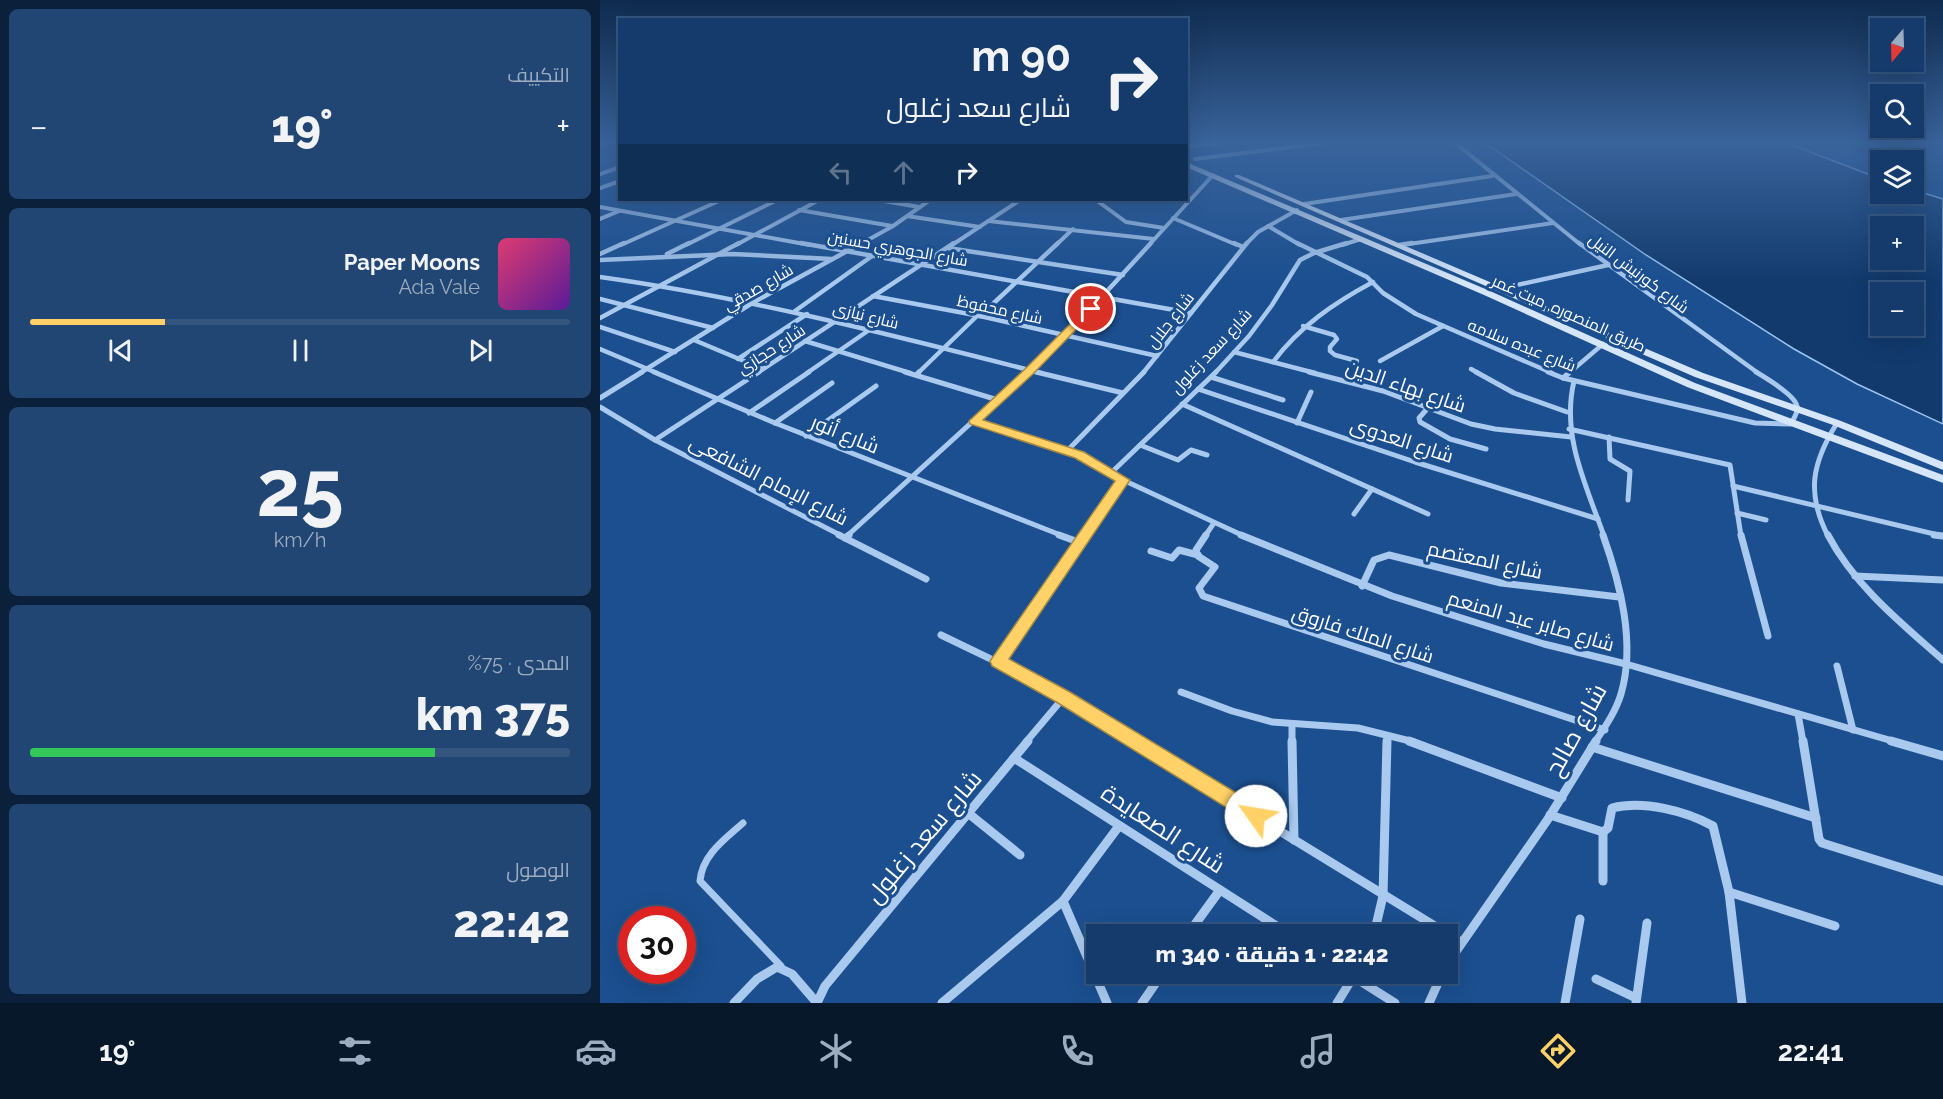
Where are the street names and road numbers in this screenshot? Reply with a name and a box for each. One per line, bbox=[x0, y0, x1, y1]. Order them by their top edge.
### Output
street label: شارع الجوهري حسنين bbox=[826, 227, 969, 274]
street label: شارع كورنيش النيل bbox=[1584, 229, 1693, 319]
street label: شارع صدقي bbox=[720, 260, 799, 318]
street label: طريق المنصوره, ميت غمر bbox=[1488, 271, 1649, 357]
street label: شارع جلال bbox=[1143, 289, 1200, 353]
street label: شارع محفوظ bbox=[955, 291, 1044, 330]
street label: شارع نيازى bbox=[830, 298, 901, 335]
street label: شارع سعد زغلول bbox=[1167, 305, 1257, 399]
street label: شارع عبده سلامه bbox=[1464, 315, 1579, 378]
street label: شارع حجازي bbox=[734, 321, 811, 382]
street label: شارع بهاء الدين bbox=[1342, 354, 1469, 420]
street label: شارع أنور bbox=[806, 409, 883, 460]
street label: شارع العدوى bbox=[1347, 412, 1457, 470]
street label: شارع الإمام الشافعى bbox=[685, 430, 852, 532]
street label: شارع المعتصم bbox=[1425, 536, 1545, 586]
street label: شارع صابر عبد المنعم bbox=[1444, 586, 1617, 658]
street label: شارع الملك فاروق bbox=[1289, 600, 1437, 670]
street label: شارع صالح bbox=[1538, 679, 1614, 782]
street label: شارع سعد زغلول bbox=[860, 764, 989, 910]
street label: شارع الصعايدة bbox=[1095, 778, 1231, 881]

